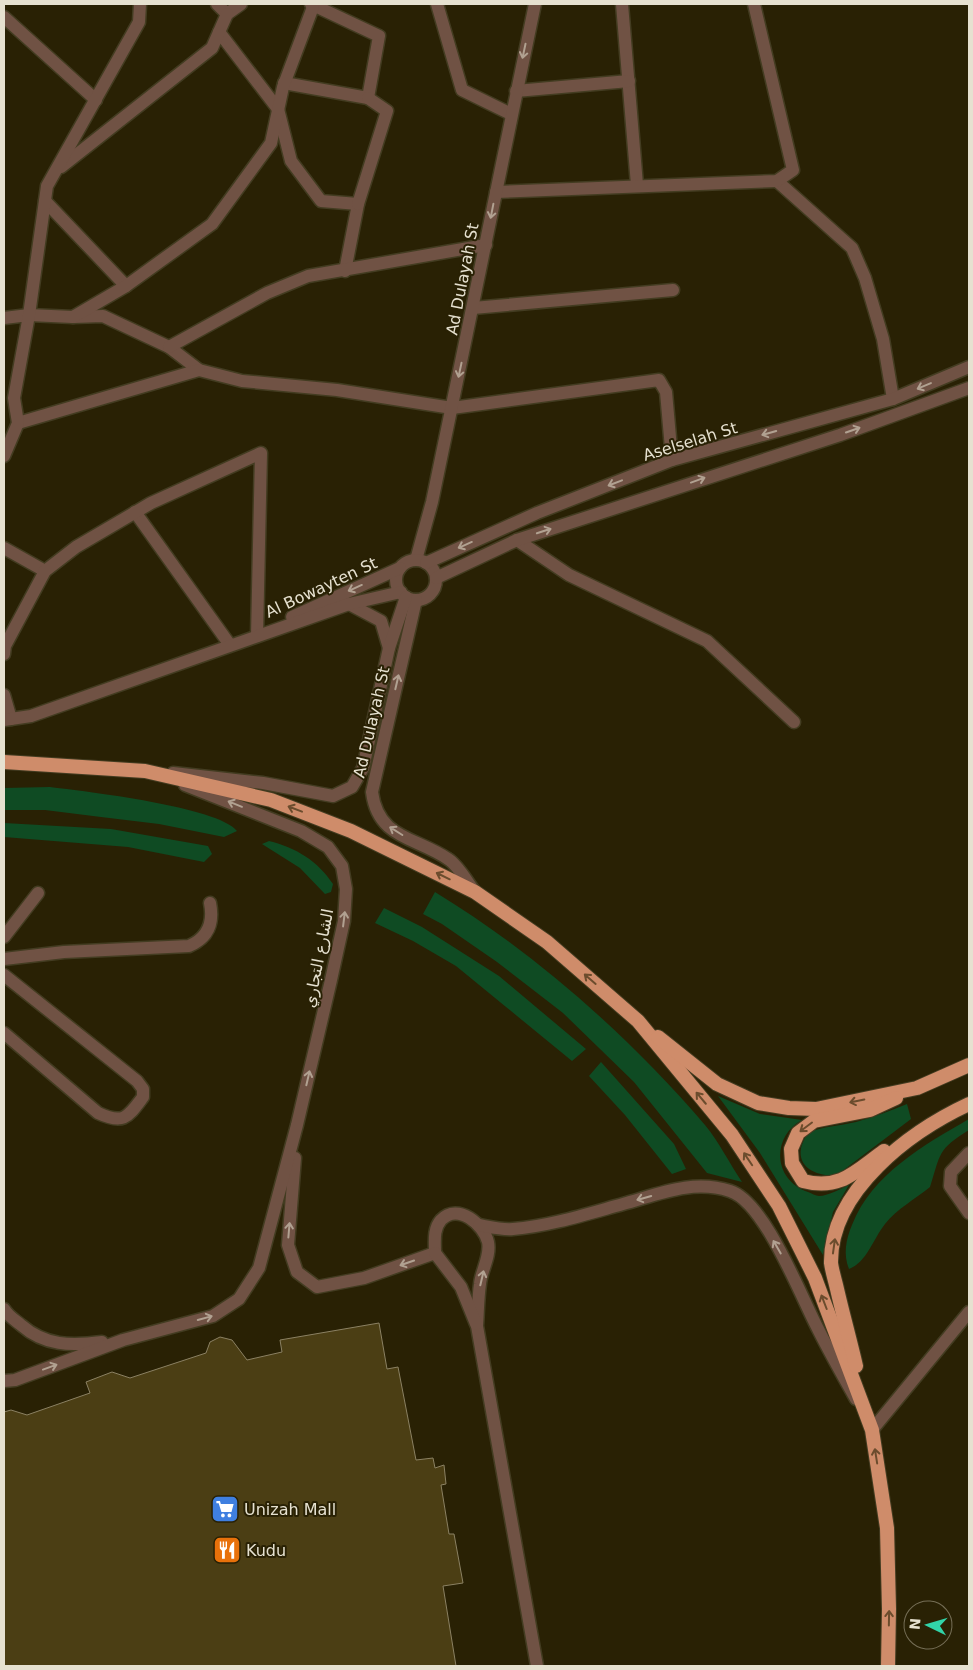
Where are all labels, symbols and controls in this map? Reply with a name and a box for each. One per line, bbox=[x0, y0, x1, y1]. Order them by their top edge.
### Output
one-way arrow bbox=[519, 43, 529, 59]
one-way arrow bbox=[487, 202, 497, 218]
street label: Ad Dulayah St bbox=[442, 222, 483, 337]
one-way arrow bbox=[455, 361, 464, 377]
one-way arrow bbox=[917, 381, 932, 391]
street label: Aselselah St bbox=[641, 418, 740, 465]
one-way arrow bbox=[845, 425, 860, 434]
one-way arrow bbox=[762, 429, 778, 439]
one-way arrow bbox=[690, 475, 706, 484]
one-way arrow bbox=[608, 479, 623, 488]
one-way arrow bbox=[536, 526, 552, 535]
one-way arrow bbox=[458, 541, 473, 551]
street label: Al Bowayten St bbox=[262, 553, 380, 622]
one-way arrow bbox=[348, 583, 363, 593]
street label: Ad Dulayah St bbox=[349, 665, 394, 780]
one-way arrow bbox=[393, 674, 402, 690]
one-way arrow bbox=[228, 798, 243, 808]
one-way arrow bbox=[288, 804, 303, 813]
one-way arrow bbox=[389, 826, 403, 837]
one-way arrow bbox=[436, 871, 451, 881]
street label: الشارع التجاري bbox=[300, 907, 338, 1009]
one-way arrow bbox=[339, 912, 349, 928]
one-way arrow bbox=[584, 974, 597, 985]
one-way arrow bbox=[304, 1070, 313, 1086]
one-way arrow bbox=[695, 1091, 706, 1104]
one-way arrow bbox=[849, 1096, 865, 1106]
one-way arrow bbox=[800, 1121, 813, 1132]
one-way arrow bbox=[743, 1153, 753, 1167]
one-way arrow bbox=[637, 1194, 653, 1203]
one-way arrow bbox=[284, 1222, 294, 1238]
one-way arrow bbox=[829, 1239, 839, 1255]
one-way arrow bbox=[772, 1241, 782, 1255]
one-way arrow bbox=[400, 1259, 415, 1268]
one-way arrow bbox=[478, 1270, 487, 1286]
one-way arrow bbox=[819, 1295, 828, 1311]
one-way arrow bbox=[196, 1313, 212, 1322]
one-way arrow bbox=[42, 1362, 57, 1371]
one-way arrow bbox=[871, 1448, 881, 1464]
supermarket icon: Unizah Mall bbox=[210, 1494, 240, 1524]
place label: Unizah Mall bbox=[244, 1500, 336, 1519]
restaurant icon: Kudu bbox=[212, 1535, 242, 1565]
place label: Kudu bbox=[246, 1541, 286, 1560]
north arrow bbox=[903, 1600, 953, 1650]
one-way arrow bbox=[884, 1610, 894, 1626]
text: N bbox=[907, 1617, 924, 1630]

